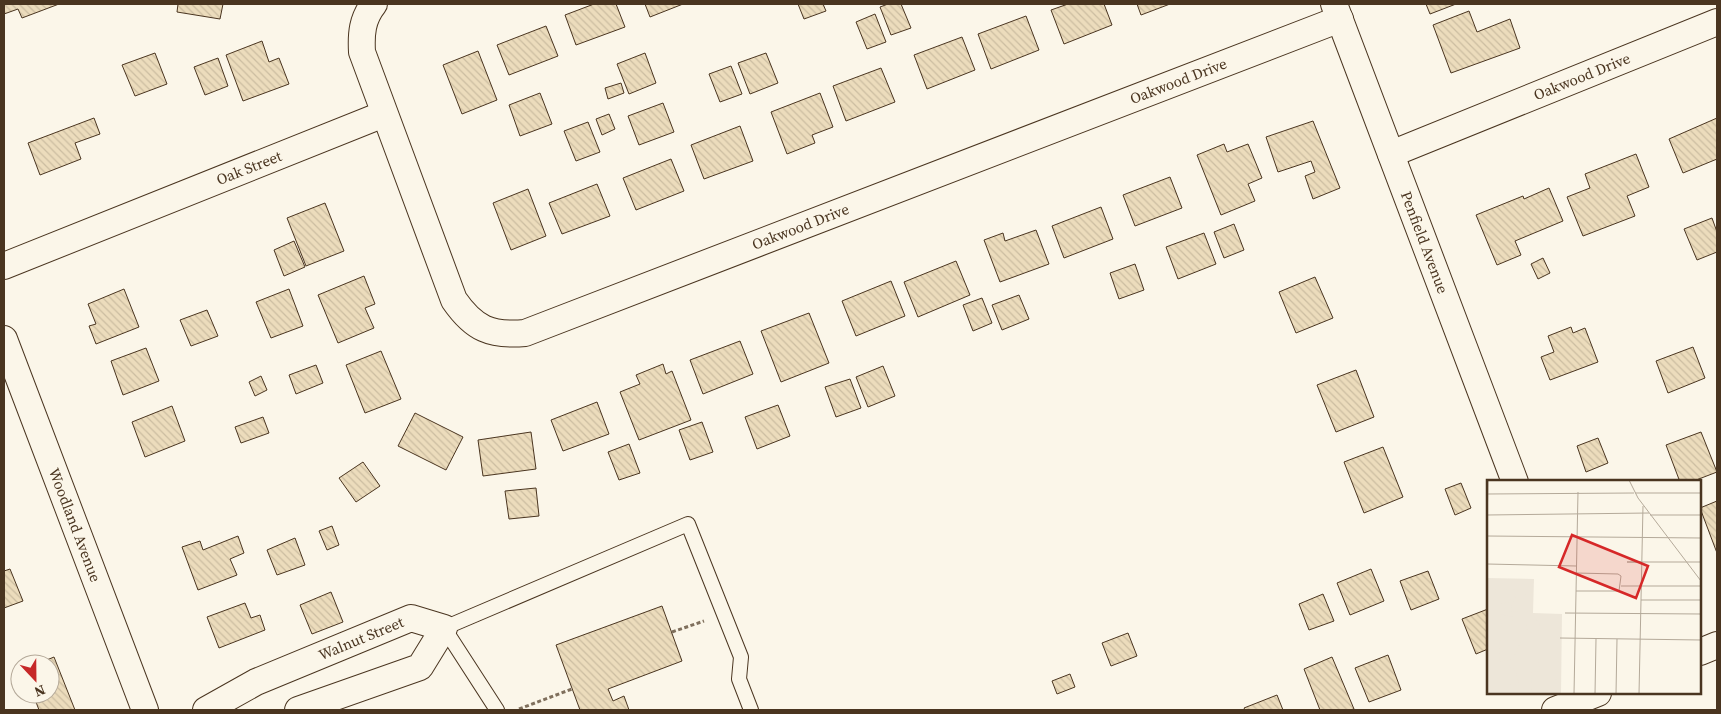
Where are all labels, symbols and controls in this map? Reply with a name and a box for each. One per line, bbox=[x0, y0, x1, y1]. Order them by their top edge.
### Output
street label: Oakwood Drive bbox=[1530, 47, 1633, 105]
street label: Oakwood Drive bbox=[1127, 52, 1230, 109]
street label: Oak Street bbox=[213, 145, 285, 190]
street label: Penfield Avenue bbox=[1396, 188, 1454, 297]
street label: Oakwood Drive bbox=[749, 198, 852, 255]
street label: Woodland Avenue bbox=[44, 465, 107, 585]
inset map bbox=[1487, 480, 1701, 694]
street label: Walnut Street bbox=[315, 611, 407, 665]
north arrow bbox=[10, 654, 60, 704]
text: N bbox=[31, 680, 48, 702]

